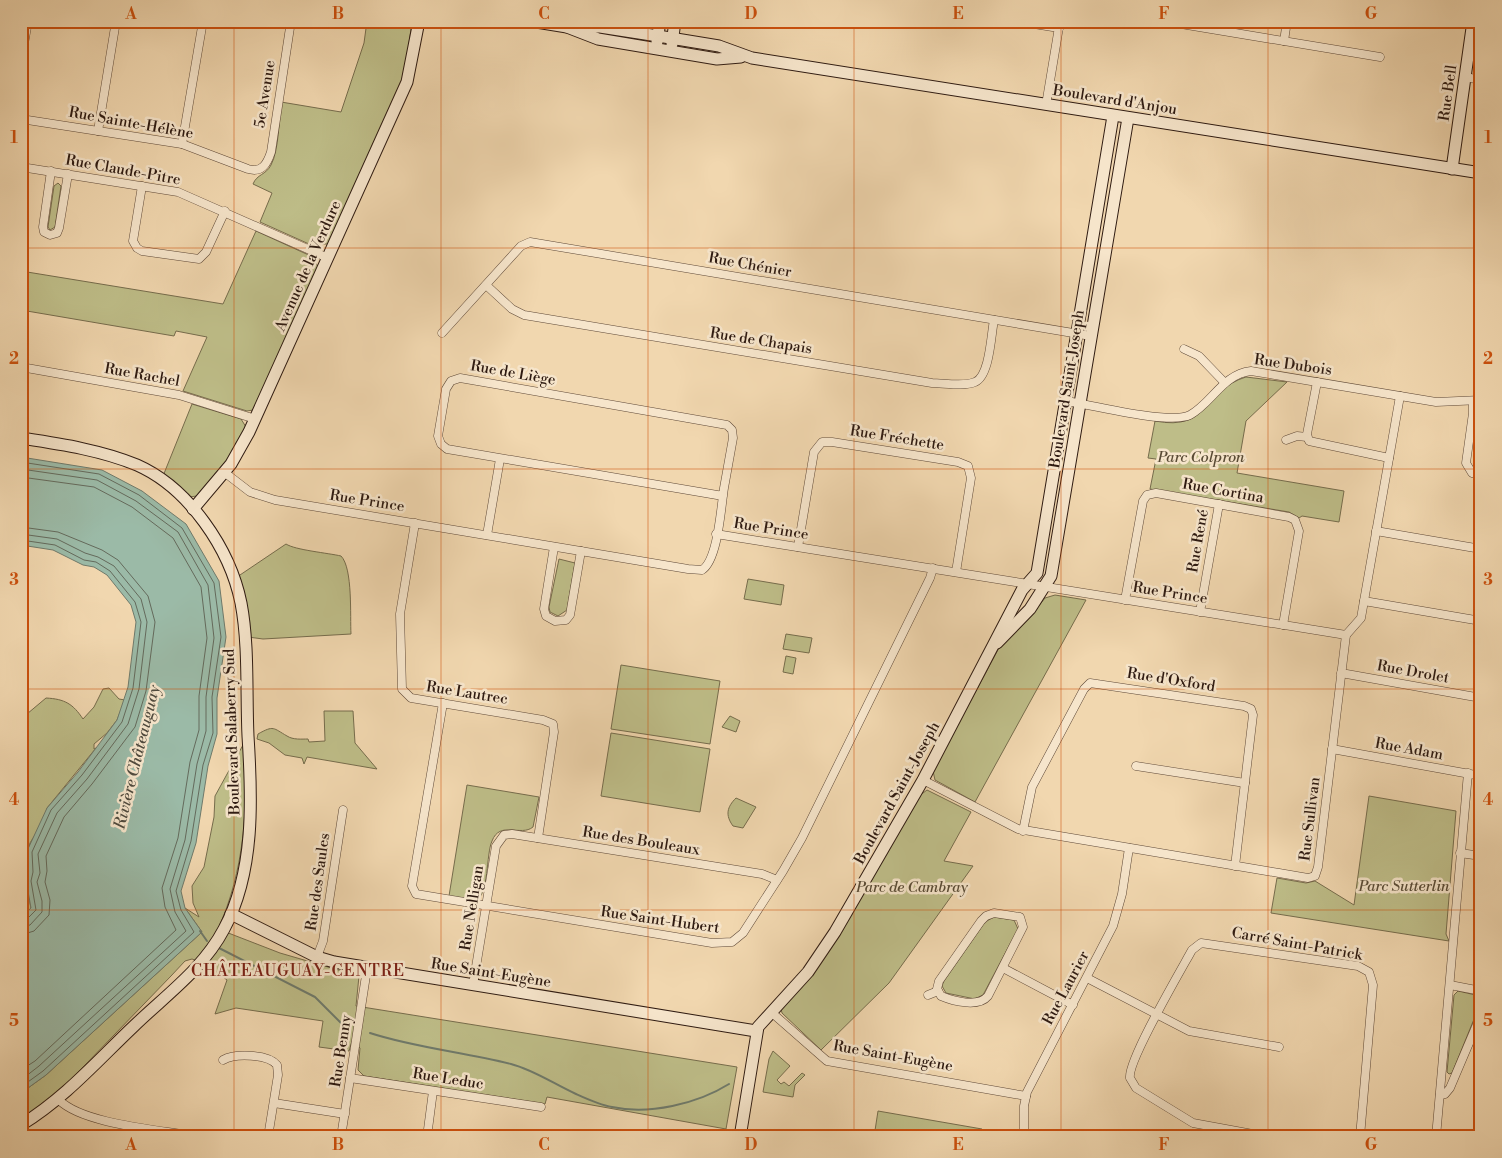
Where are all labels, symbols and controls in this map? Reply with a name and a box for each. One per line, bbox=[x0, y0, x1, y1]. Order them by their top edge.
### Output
text: A bbox=[124, 4, 137, 24]
text: B bbox=[332, 4, 344, 24]
text: C bbox=[538, 4, 550, 24]
text: D bbox=[745, 4, 758, 24]
text: E bbox=[952, 4, 964, 24]
text: F bbox=[1158, 4, 1170, 24]
text: G bbox=[1365, 4, 1378, 24]
street label: 5e Avenue bbox=[250, 59, 280, 129]
street label: Rue Bell bbox=[1435, 63, 1461, 122]
street label: Boulevard d'Anjou bbox=[1051, 81, 1179, 119]
street label: Rue Sainte-Hélène bbox=[67, 103, 195, 143]
text: 1 bbox=[10, 128, 18, 148]
text: 1 bbox=[1484, 128, 1492, 148]
street label: Rue Claude-Pitre bbox=[64, 151, 182, 189]
street label: Avenue de la Verdure bbox=[270, 198, 345, 335]
street label: Rue Chénier bbox=[707, 248, 794, 282]
street label: Boulevard Saint-Joseph bbox=[1045, 308, 1089, 471]
street label: Rue de Chapais bbox=[708, 324, 814, 358]
text: 2 bbox=[9, 349, 19, 369]
text: 2 bbox=[1483, 349, 1493, 369]
street label: Rue Dubois bbox=[1253, 350, 1333, 380]
street label: Rue de Liège bbox=[469, 356, 557, 390]
street label: Rue Rachel bbox=[103, 359, 182, 391]
street label: Rue Fréchette bbox=[848, 421, 946, 455]
park label: Parc Colpron bbox=[1157, 448, 1245, 467]
street label: Rue Cortina bbox=[1181, 475, 1265, 508]
street label: Rue Prince bbox=[328, 486, 406, 516]
street label: Rue René bbox=[1183, 508, 1213, 574]
street label: Rue Prince bbox=[732, 514, 810, 544]
text: 3 bbox=[9, 570, 19, 590]
text: 3 bbox=[1483, 570, 1493, 590]
street label: Rue Prince bbox=[1131, 578, 1209, 608]
street label: Boulevard Salaberry Sud bbox=[220, 648, 244, 817]
street label: Rue Drolet bbox=[1375, 656, 1451, 688]
street label: Rue d'Oxford bbox=[1125, 664, 1217, 696]
street label: Rue Lautrec bbox=[425, 677, 509, 709]
water label: Rivière Châteauguay bbox=[109, 682, 165, 832]
street label: Boulevard Saint-Joseph bbox=[849, 718, 944, 868]
street label: Rue Adam bbox=[1373, 734, 1445, 764]
street label: Rue Sullivan bbox=[1295, 776, 1325, 862]
text: 4 bbox=[9, 790, 20, 810]
text: 4 bbox=[1483, 790, 1494, 810]
street label: Rue des Bouleaux bbox=[581, 822, 701, 860]
street label: Rue des Saules bbox=[302, 832, 334, 932]
street label: Rue Nelligan bbox=[456, 864, 488, 952]
park label: Parc Sutterlin bbox=[1358, 877, 1450, 896]
park label: Parc de Cambray bbox=[855, 878, 969, 897]
street label: Rue Saint-Hubert bbox=[599, 902, 721, 938]
street label: Carré Saint-Patrick bbox=[1230, 923, 1365, 965]
street label: Rue Laurier bbox=[1038, 947, 1094, 1028]
street label: Rue Saint-Eugène bbox=[430, 954, 552, 992]
district label: CHÂTEAUGUAY-CENTRE bbox=[191, 959, 405, 981]
text: 5 bbox=[9, 1011, 19, 1031]
text: 5 bbox=[1483, 1011, 1493, 1031]
street label: Rue Benny bbox=[326, 1013, 356, 1088]
street label: Rue Saint-Eugène bbox=[832, 1036, 954, 1076]
street label: Rue Leduc bbox=[411, 1064, 485, 1094]
text: A bbox=[124, 1135, 137, 1155]
text: B bbox=[332, 1135, 344, 1155]
text: C bbox=[538, 1135, 550, 1155]
text: D bbox=[745, 1135, 758, 1155]
text: E bbox=[952, 1135, 964, 1155]
text: F bbox=[1158, 1135, 1170, 1155]
text: G bbox=[1365, 1135, 1378, 1155]

